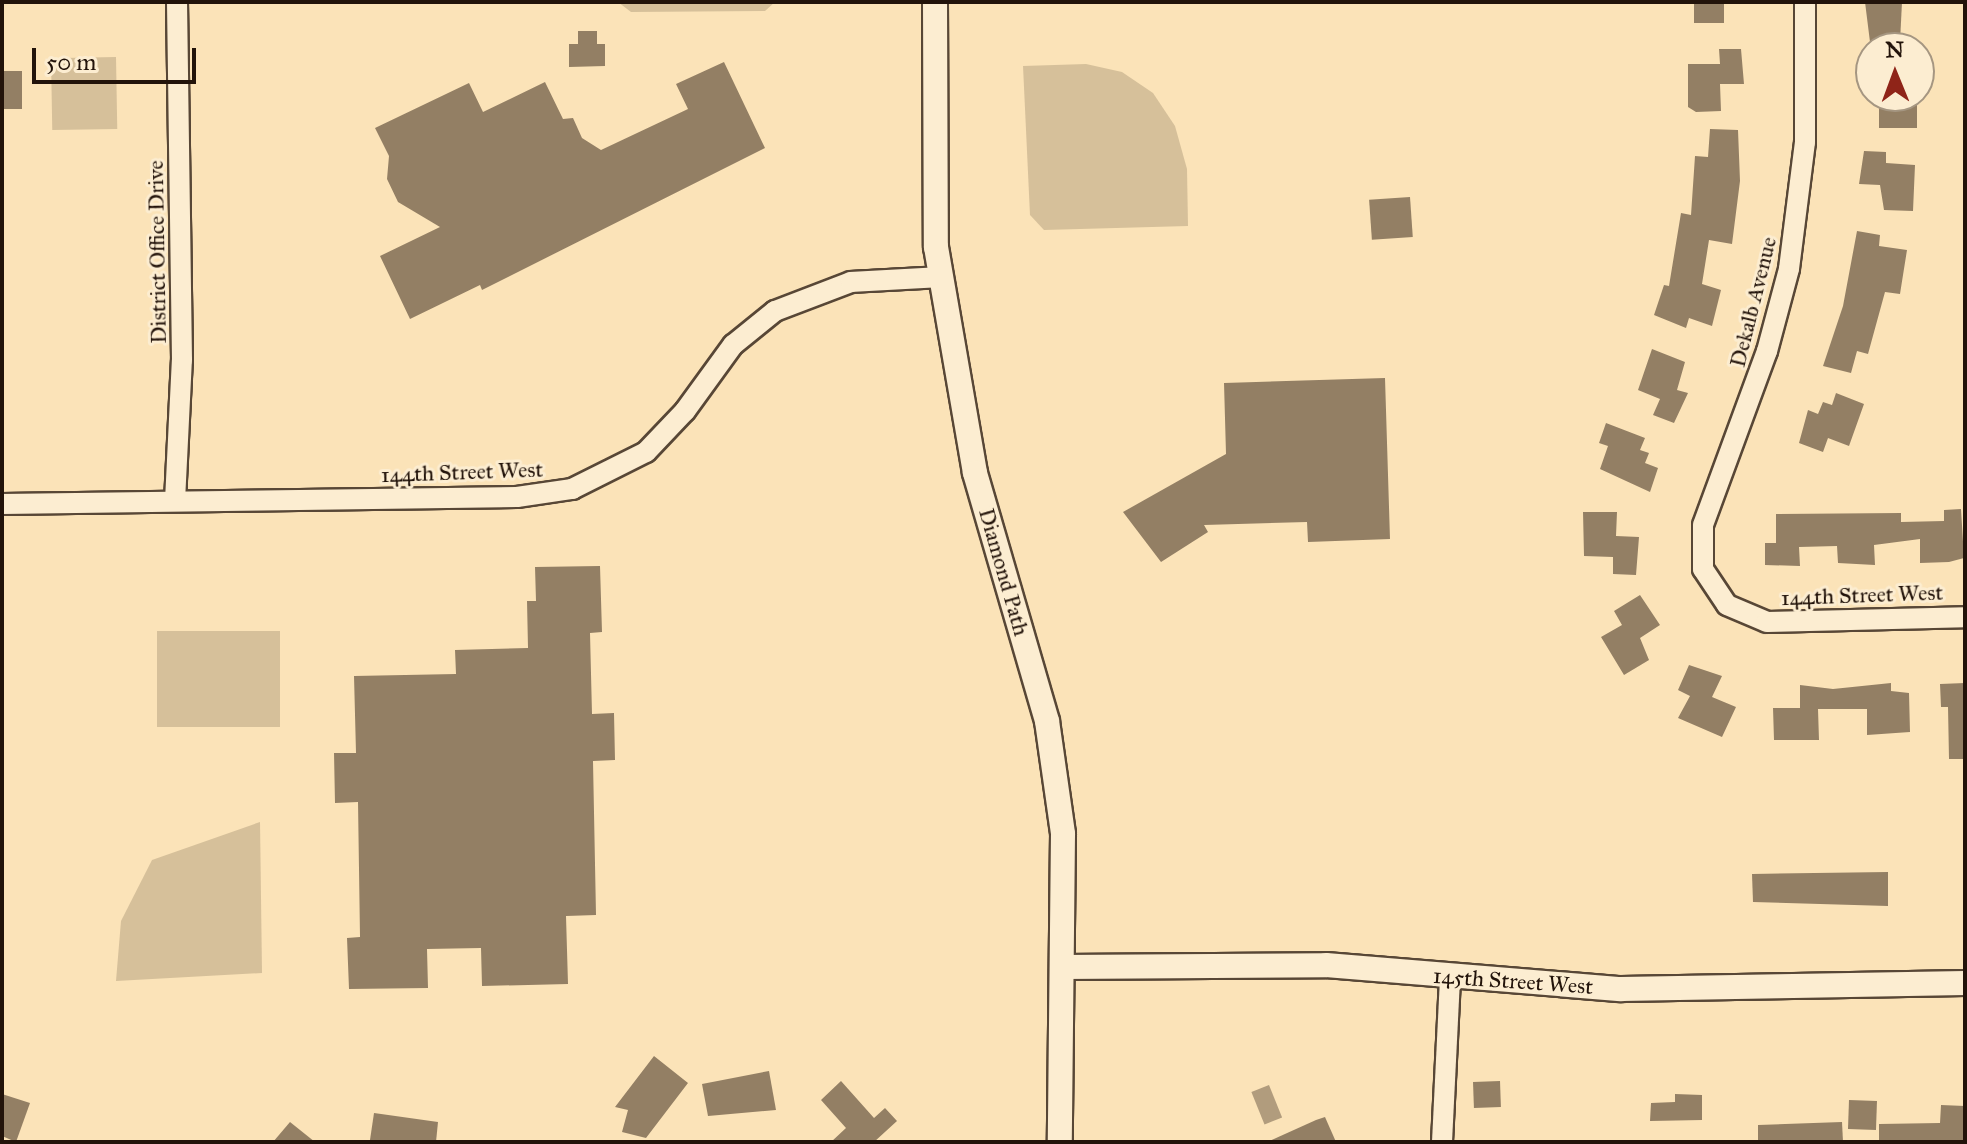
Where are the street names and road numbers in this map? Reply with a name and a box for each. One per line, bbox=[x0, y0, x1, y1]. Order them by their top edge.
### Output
street label: District Office Drive bbox=[142, 160, 172, 344]
street label: Dekalb Avenue bbox=[1724, 234, 1782, 370]
street label: 144th Street West bbox=[380, 456, 544, 488]
street label: Diamond Path bbox=[973, 505, 1035, 639]
street label: 144th Street West bbox=[1780, 579, 1944, 611]
street label: 145th Street West bbox=[1432, 962, 1594, 1000]

